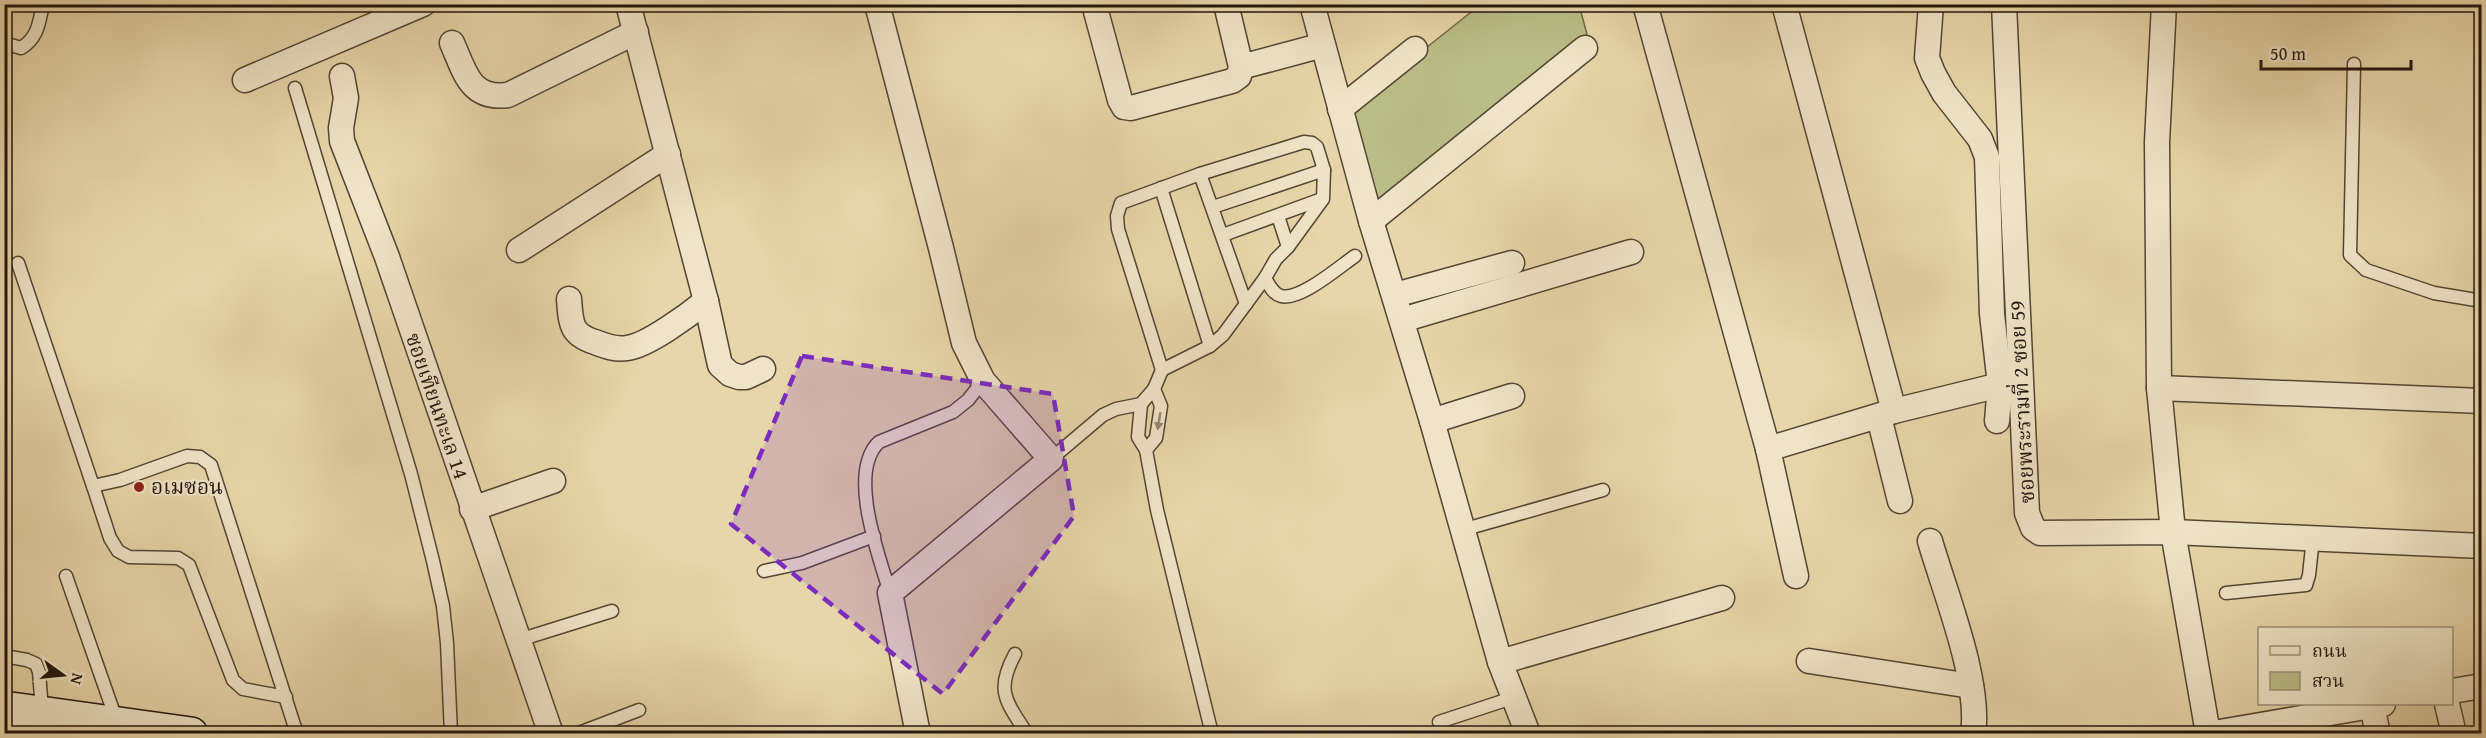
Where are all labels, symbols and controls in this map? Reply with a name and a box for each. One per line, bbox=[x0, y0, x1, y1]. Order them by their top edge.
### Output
scale bar bbox=[2261, 33, 2411, 71]
text: 50 m bbox=[2270, 40, 2306, 67]
street label: ซอยพระรามที่ 2 ซอย 59 bbox=[2001, 300, 2042, 504]
street label: ซอยเทียนทะเล 14 bbox=[398, 328, 477, 483]
one-way arrow bbox=[1154, 411, 1163, 430]
place label: อเมซอน bbox=[151, 471, 223, 502]
marker: อเมซอน bbox=[132, 480, 146, 494]
legend bbox=[2258, 627, 2453, 705]
text: ถนน bbox=[2312, 637, 2347, 664]
north arrow bbox=[33, 645, 93, 705]
text: สวน bbox=[2312, 667, 2344, 694]
text: N bbox=[64, 671, 90, 687]

